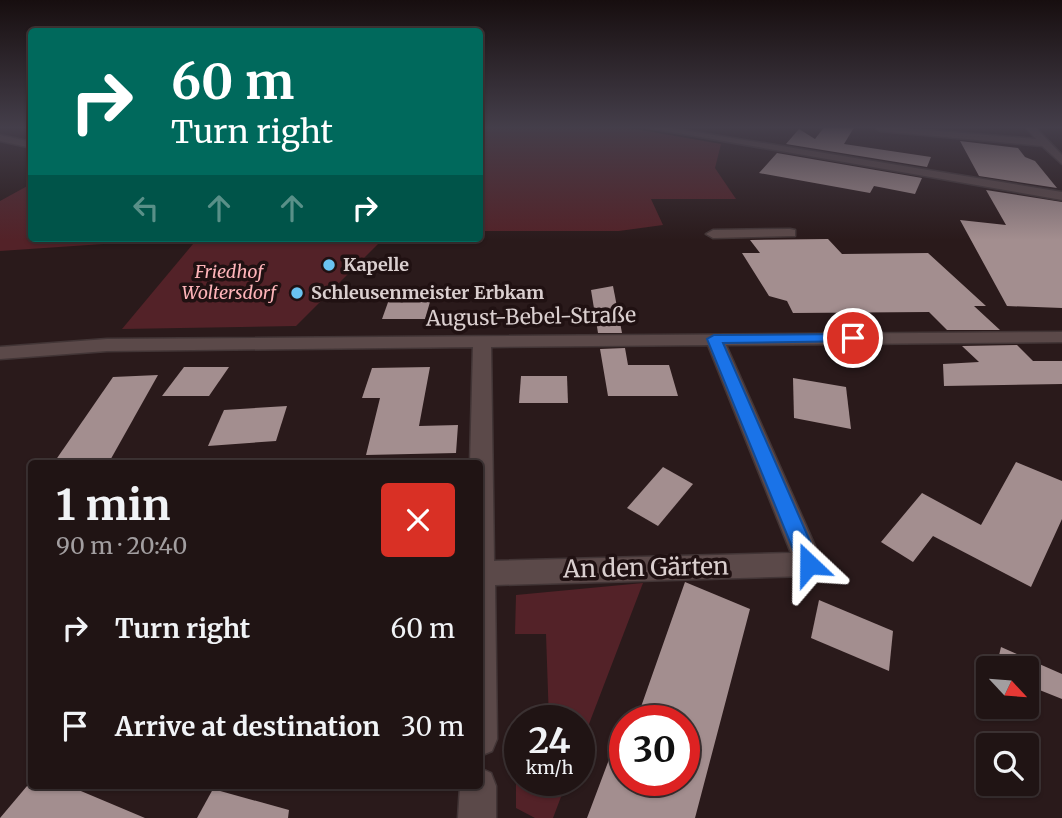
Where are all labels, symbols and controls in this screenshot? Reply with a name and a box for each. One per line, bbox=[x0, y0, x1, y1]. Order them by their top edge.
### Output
text: 60 m bbox=[171, 51, 294, 112]
icon: right bbox=[56, 56, 147, 147]
text: Turn right bbox=[171, 112, 333, 152]
icon: left bbox=[127, 189, 165, 227]
icon: ahead bbox=[200, 189, 238, 227]
icon: ahead bbox=[273, 189, 311, 227]
icon: right bbox=[346, 189, 384, 227]
place label: Kapelle bbox=[343, 253, 409, 276]
marker: Kapelle bbox=[321, 257, 337, 273]
park label: Friedhof Woltersdorf bbox=[182, 260, 278, 304]
place label: Schleusenmeister Erbkam bbox=[311, 281, 544, 304]
marker: Schleusenmeister Erbkam bbox=[289, 285, 305, 301]
street label: August-Bebel-Straße bbox=[425, 301, 636, 332]
pin bbox=[823, 308, 883, 368]
icon: arrive bbox=[834, 319, 872, 357]
text: 1 min bbox=[56, 479, 170, 531]
button: close bbox=[381, 483, 455, 557]
position arrow bbox=[772, 527, 846, 601]
text: 90 m · 20:40 bbox=[56, 531, 187, 560]
street label: An den Gärten bbox=[562, 551, 729, 584]
icon: right bbox=[56, 609, 94, 647]
text: Turn right bbox=[115, 612, 250, 645]
text: 60 m bbox=[391, 612, 455, 645]
north arrow bbox=[976, 656, 1040, 719]
map controls bbox=[976, 656, 1039, 796]
speed limit sign: 30 bbox=[609, 705, 700, 796]
icon: arrive bbox=[56, 707, 94, 745]
text: Arrive at destination bbox=[115, 710, 380, 743]
text: 30 m bbox=[401, 710, 464, 743]
text: 24 bbox=[528, 719, 571, 763]
button: search bbox=[976, 733, 1039, 796]
text: km/h bbox=[526, 756, 573, 779]

